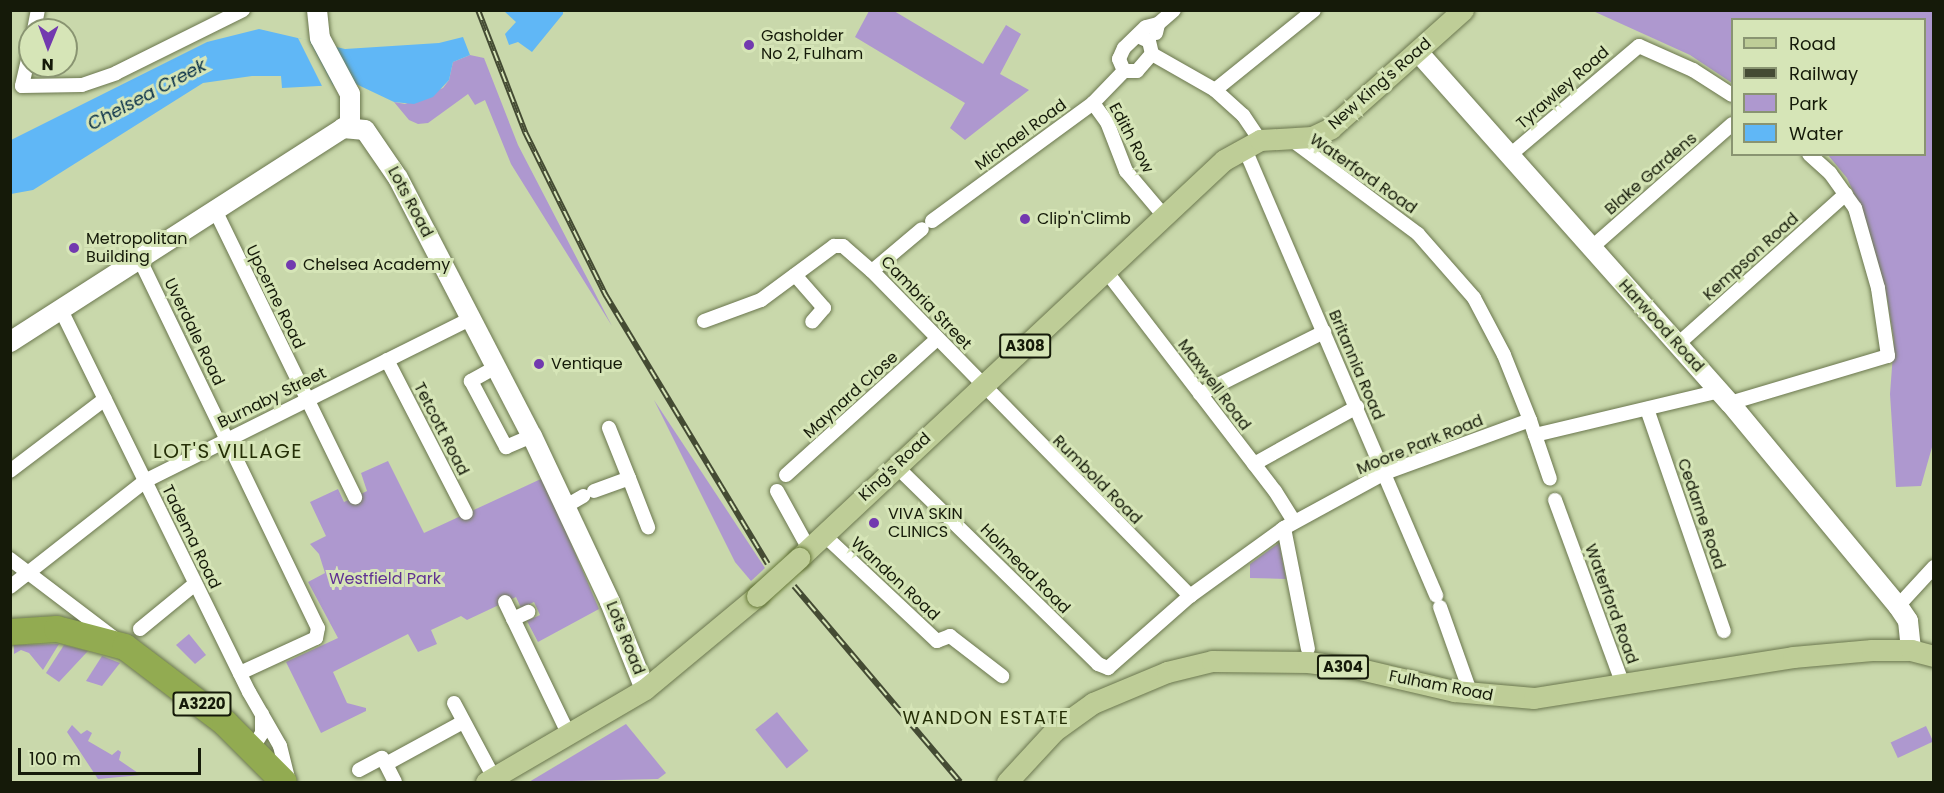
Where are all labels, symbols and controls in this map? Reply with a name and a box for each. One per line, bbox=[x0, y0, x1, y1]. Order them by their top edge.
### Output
north arrow bbox=[18, 18, 78, 78]
legend bbox=[1731, 18, 1926, 156]
place label: Gasholder No 2, Fulham bbox=[761, 26, 863, 64]
text: Road bbox=[1789, 31, 1836, 56]
street label: New King's Road bbox=[1325, 34, 1435, 134]
marker: Gasholder No 2, Fulham bbox=[742, 38, 756, 52]
street label: Tyrawley Road bbox=[1513, 43, 1613, 133]
text: N bbox=[41, 53, 54, 76]
water label: Chelsea Creek bbox=[84, 55, 210, 135]
text: Railway bbox=[1789, 61, 1858, 86]
text: Park bbox=[1789, 91, 1828, 116]
street label: Michael Road bbox=[972, 95, 1070, 175]
street label: Edith Row bbox=[1105, 100, 1157, 176]
text: Water bbox=[1789, 121, 1843, 146]
street label: Blake Gardens bbox=[1601, 129, 1701, 219]
street label: Waterford Road bbox=[1306, 130, 1420, 218]
street label: Lots Road bbox=[383, 163, 437, 241]
place label: Clip'n'Climb bbox=[1037, 209, 1131, 229]
street label: Kempson Road bbox=[1699, 209, 1803, 305]
marker: Clip'n'Climb bbox=[1018, 212, 1032, 226]
place label: Metropolitan Building bbox=[86, 229, 188, 267]
marker: Metropolitan Building bbox=[67, 241, 81, 255]
street label: Upcerne Road bbox=[242, 242, 308, 352]
street label: Cambria Street bbox=[877, 252, 975, 354]
place label: Chelsea Academy bbox=[303, 255, 450, 275]
marker: Chelsea Academy bbox=[284, 258, 298, 272]
street label: Uverdale Road bbox=[160, 275, 228, 389]
street label: Harwood Road bbox=[1614, 276, 1708, 376]
street label: Britannia Road bbox=[1324, 307, 1388, 423]
road number: A308 bbox=[998, 334, 1052, 358]
street label: Maxwell Road bbox=[1174, 336, 1254, 434]
street label: Maynard Close bbox=[800, 348, 902, 442]
place label: Ventique bbox=[551, 354, 623, 374]
marker: Ventique bbox=[532, 357, 546, 371]
street label: Burnaby Street bbox=[215, 364, 329, 432]
street label: Tetcott Road bbox=[409, 379, 473, 479]
street label: Moore Park Road bbox=[1354, 411, 1486, 479]
street label: King's Road bbox=[855, 429, 935, 505]
street label: Rumbold Road bbox=[1048, 431, 1146, 529]
district label: LOT'S VILLAGE bbox=[153, 439, 303, 463]
street label: Cedarne Road bbox=[1673, 456, 1729, 572]
street label: Tadema Road bbox=[158, 482, 224, 592]
place label: VIVA SKIN CLINICS bbox=[888, 504, 963, 542]
marker: VIVA SKIN CLINICS bbox=[865, 514, 883, 532]
street label: Holmead Road bbox=[976, 520, 1074, 618]
street label: Wandon Road bbox=[847, 533, 943, 625]
street label: Waterford Road bbox=[1580, 541, 1642, 667]
park label: Westfield Park bbox=[329, 569, 441, 589]
street label: Lots Road bbox=[602, 599, 648, 677]
road number: A304 bbox=[1316, 655, 1370, 679]
street label: Fulham Road bbox=[1387, 666, 1495, 706]
road number: A3220 bbox=[172, 692, 232, 716]
district label: WANDON ESTATE bbox=[903, 707, 1069, 729]
scale bar bbox=[21, 736, 204, 774]
text: 100 m bbox=[29, 746, 81, 771]

